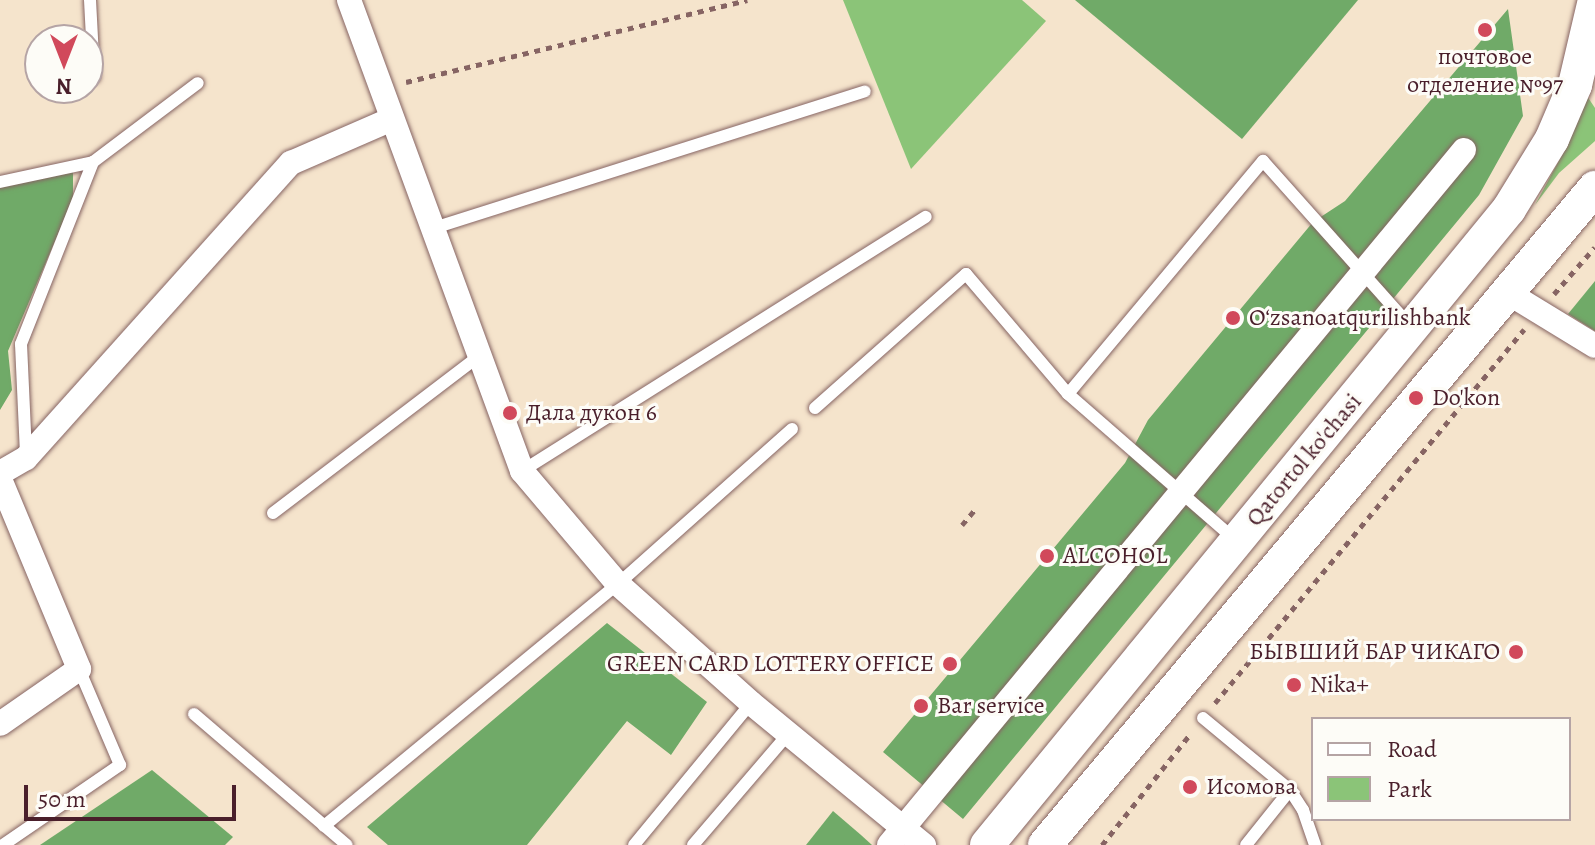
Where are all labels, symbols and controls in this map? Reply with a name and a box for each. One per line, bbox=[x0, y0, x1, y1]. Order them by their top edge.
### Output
marker: почтовое отделение №97 bbox=[1476, 21, 1494, 39]
north arrow bbox=[24, 24, 104, 104]
place label: почтовое отделение №97 bbox=[1407, 43, 1563, 99]
text: N bbox=[56, 71, 72, 101]
place label: Oʻzsanoatqurilishbank bbox=[1249, 304, 1471, 332]
marker: Oʻzsanoatqurilishbank bbox=[1224, 309, 1242, 327]
place label: Do'kon bbox=[1432, 384, 1500, 412]
street label: Qatortol ko'chasi bbox=[1240, 388, 1368, 532]
marker: Do'kon bbox=[1407, 389, 1425, 407]
place label: Дала дукон 6 bbox=[526, 399, 657, 427]
marker: Дала дукон 6 bbox=[501, 404, 519, 422]
place label: ALCOHOL bbox=[1063, 542, 1167, 570]
marker: ALCOHOL bbox=[1038, 547, 1056, 565]
place label: БЫВШИЙ БАР ЧИКАГО bbox=[1249, 638, 1500, 666]
marker: БЫВШИЙ БАР ЧИКАГО bbox=[1507, 643, 1525, 661]
place label: GREEN CARD LOTTERY OFFICE bbox=[607, 650, 934, 678]
marker: GREEN CARD LOTTERY OFFICE bbox=[941, 655, 959, 673]
place label: Nika+ bbox=[1310, 671, 1369, 699]
marker: Nika+ bbox=[1285, 676, 1303, 694]
place label: Bar service bbox=[937, 692, 1044, 720]
marker: Bar service bbox=[912, 697, 930, 715]
legend bbox=[1311, 717, 1571, 821]
text: Road bbox=[1387, 733, 1437, 765]
scale bar bbox=[28, 769, 240, 819]
place label: Исомова bbox=[1206, 773, 1296, 801]
text: Park bbox=[1387, 773, 1432, 805]
marker: Исомова bbox=[1181, 778, 1199, 796]
text: 50 m bbox=[38, 783, 86, 815]

